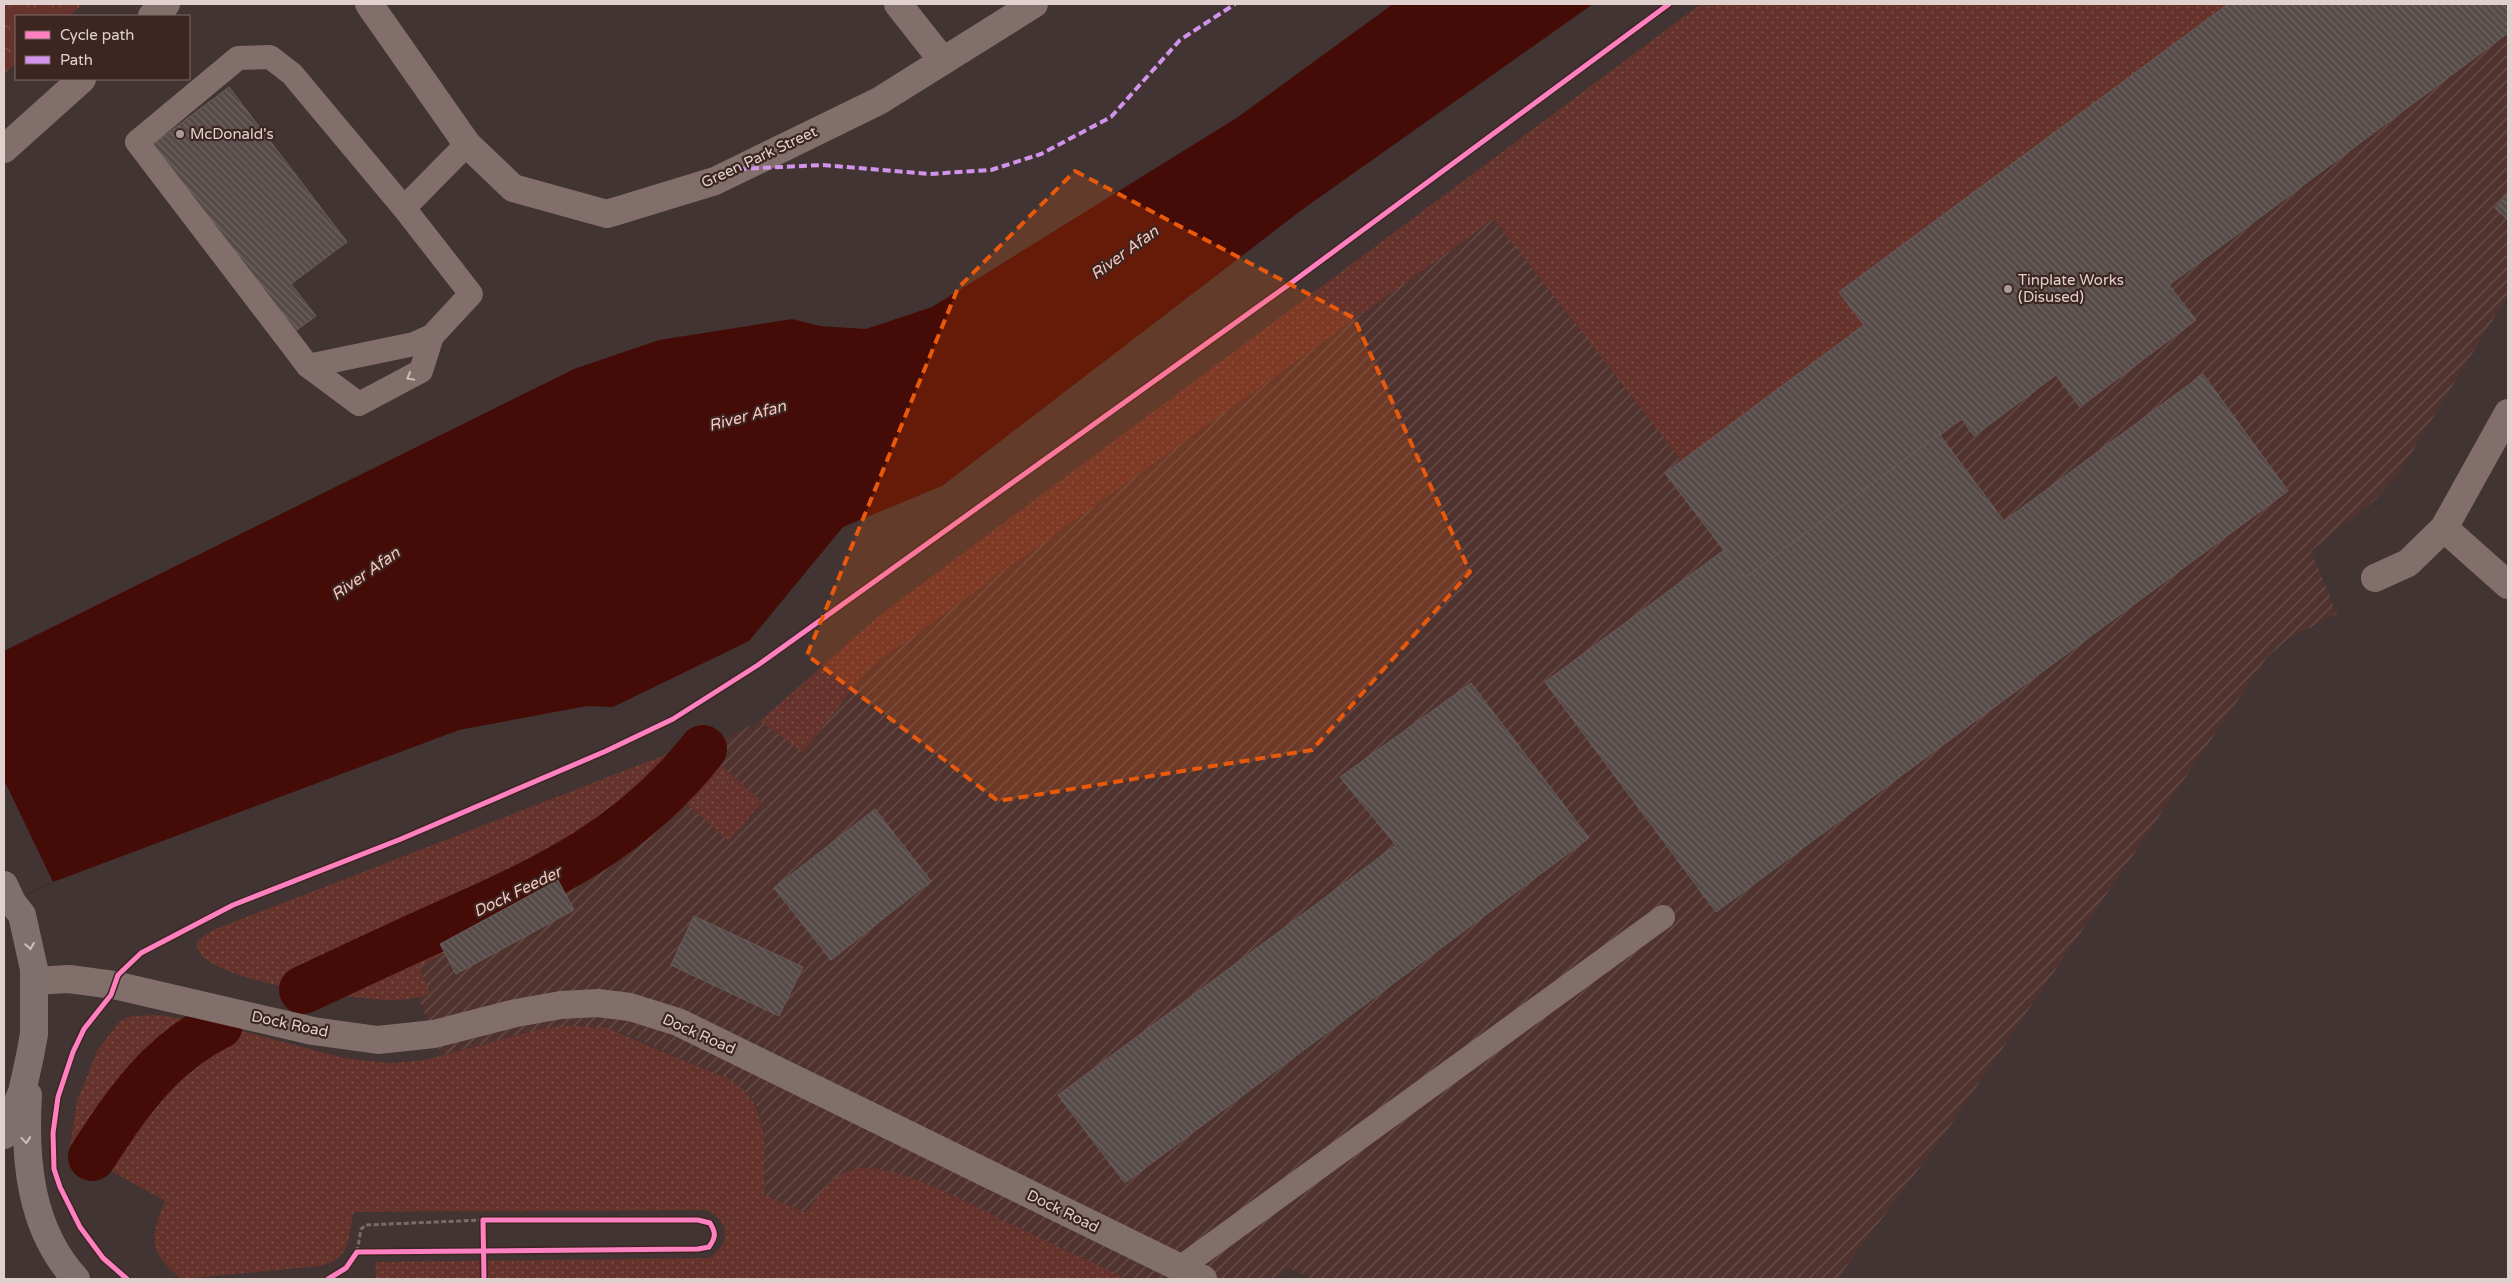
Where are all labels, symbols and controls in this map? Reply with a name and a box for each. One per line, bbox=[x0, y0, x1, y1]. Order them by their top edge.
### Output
legend bbox=[15, 15, 190, 80]
text: Cycle path bbox=[60, 26, 134, 44]
text: Path bbox=[60, 51, 93, 69]
street label: Green Park Street bbox=[698, 122, 820, 192]
place label: McDonald's bbox=[190, 125, 274, 143]
marker: McDonald's bbox=[174, 128, 186, 140]
water label: River Afan bbox=[1087, 221, 1164, 284]
place label: Tinplate Works (Disused) bbox=[2018, 271, 2124, 306]
marker: Tinplate Works (Disused) bbox=[2002, 283, 2014, 295]
one-way arrow bbox=[406, 371, 415, 381]
water label: River Afan bbox=[706, 396, 789, 436]
water label: River Afan bbox=[327, 542, 405, 605]
water label: Dock Feeder bbox=[470, 861, 566, 922]
one-way arrow bbox=[24, 941, 34, 950]
street label: Dock Road bbox=[250, 1007, 330, 1041]
street label: Dock Road bbox=[660, 1010, 738, 1058]
one-way arrow bbox=[20, 1136, 31, 1144]
street label: Dock Road bbox=[1024, 1186, 1102, 1236]

